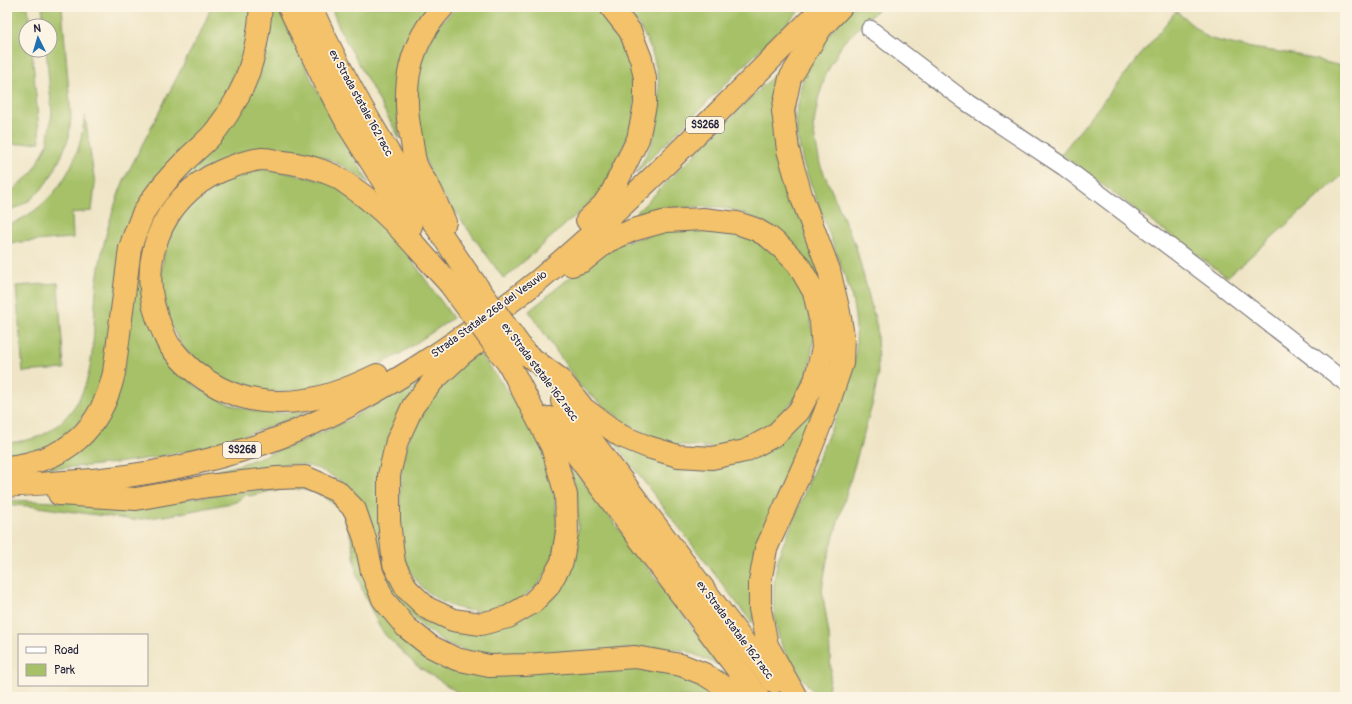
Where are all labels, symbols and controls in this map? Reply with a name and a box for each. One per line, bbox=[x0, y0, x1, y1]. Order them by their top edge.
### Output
north arrow bbox=[18, 18, 58, 58]
text: N bbox=[33, 22, 42, 35]
street label: ex Strada statale 162 racc bbox=[326, 48, 396, 159]
road number: SS268 bbox=[686, 117, 724, 133]
street label: Strada Statale 268 del Vesuvio bbox=[429, 268, 549, 360]
street label: ex Strada statale 162 racc bbox=[499, 320, 581, 424]
road number: SS268 bbox=[223, 442, 261, 458]
street label: ex Strada statale 162 racc bbox=[694, 578, 776, 682]
legend bbox=[18, 634, 148, 686]
text: Road bbox=[54, 643, 79, 658]
text: Park bbox=[54, 663, 75, 678]

